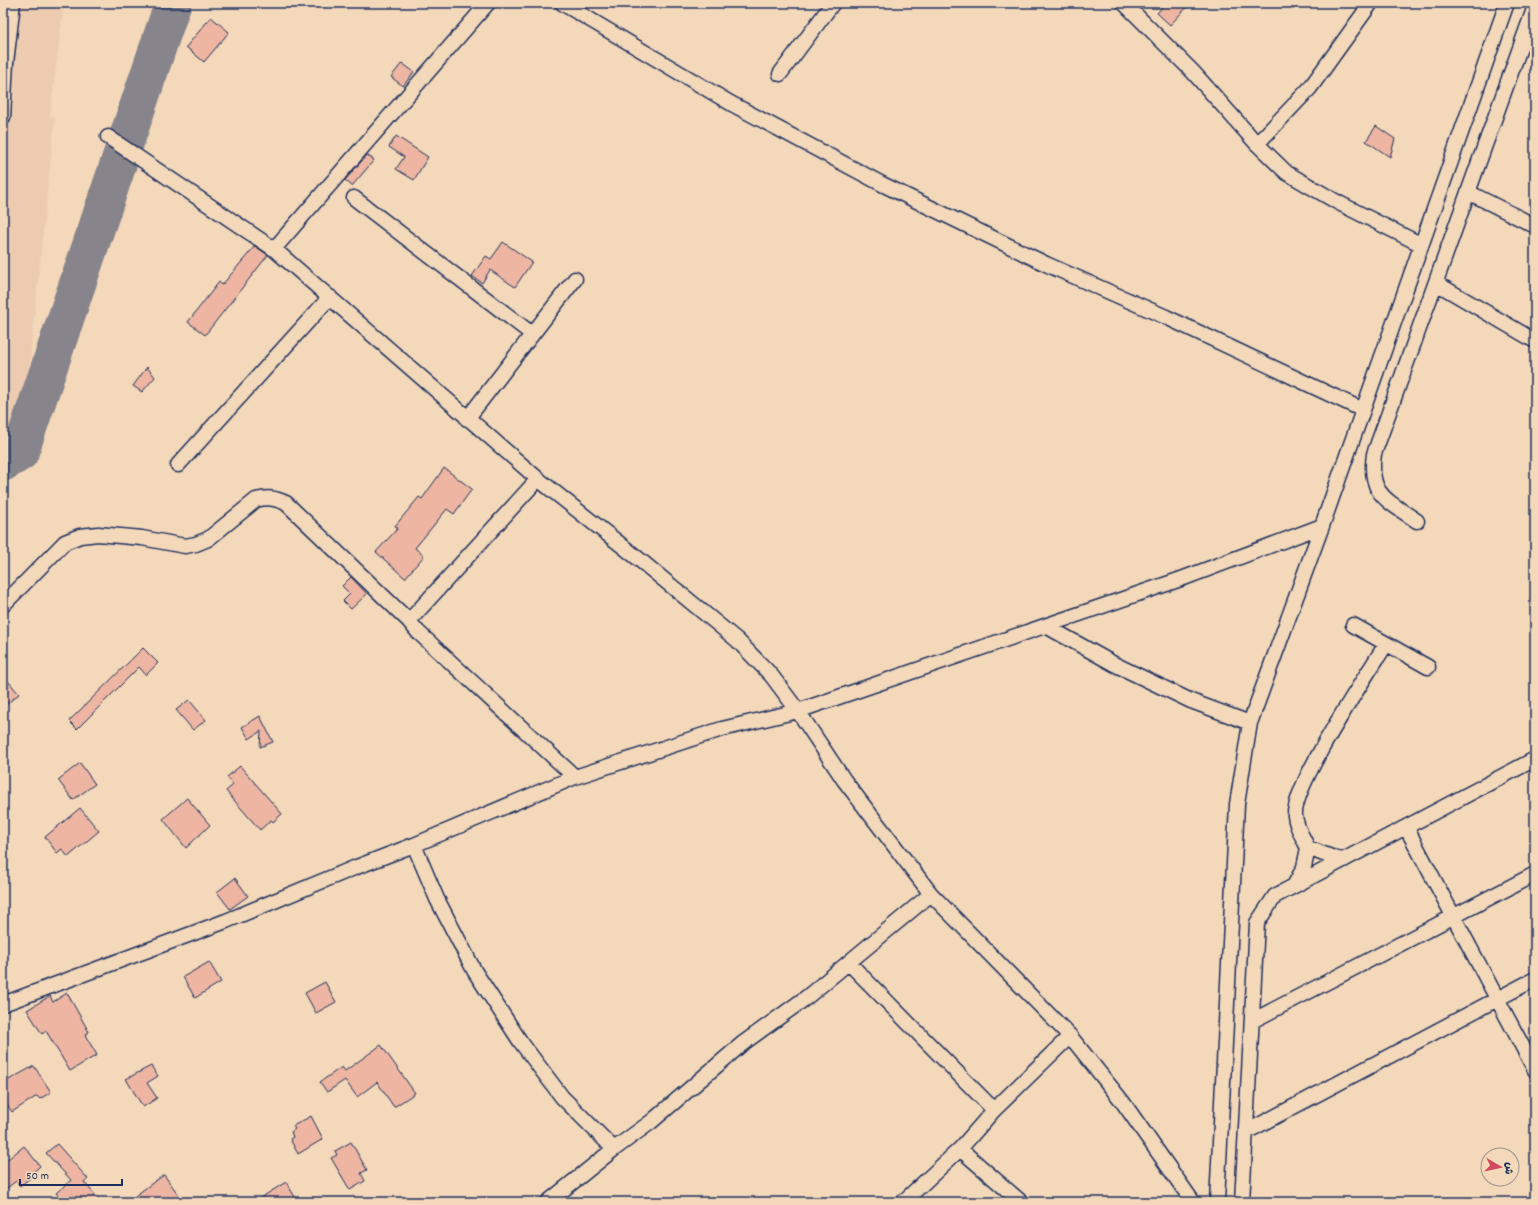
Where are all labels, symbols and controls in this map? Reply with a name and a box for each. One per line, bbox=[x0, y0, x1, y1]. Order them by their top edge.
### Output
north arrow bbox=[1480, 1147, 1520, 1187]
scale bar bbox=[20, 1161, 122, 1187]
text: ش bbox=[1499, 1161, 1517, 1175]
text: 50 m bbox=[26, 1168, 49, 1185]

